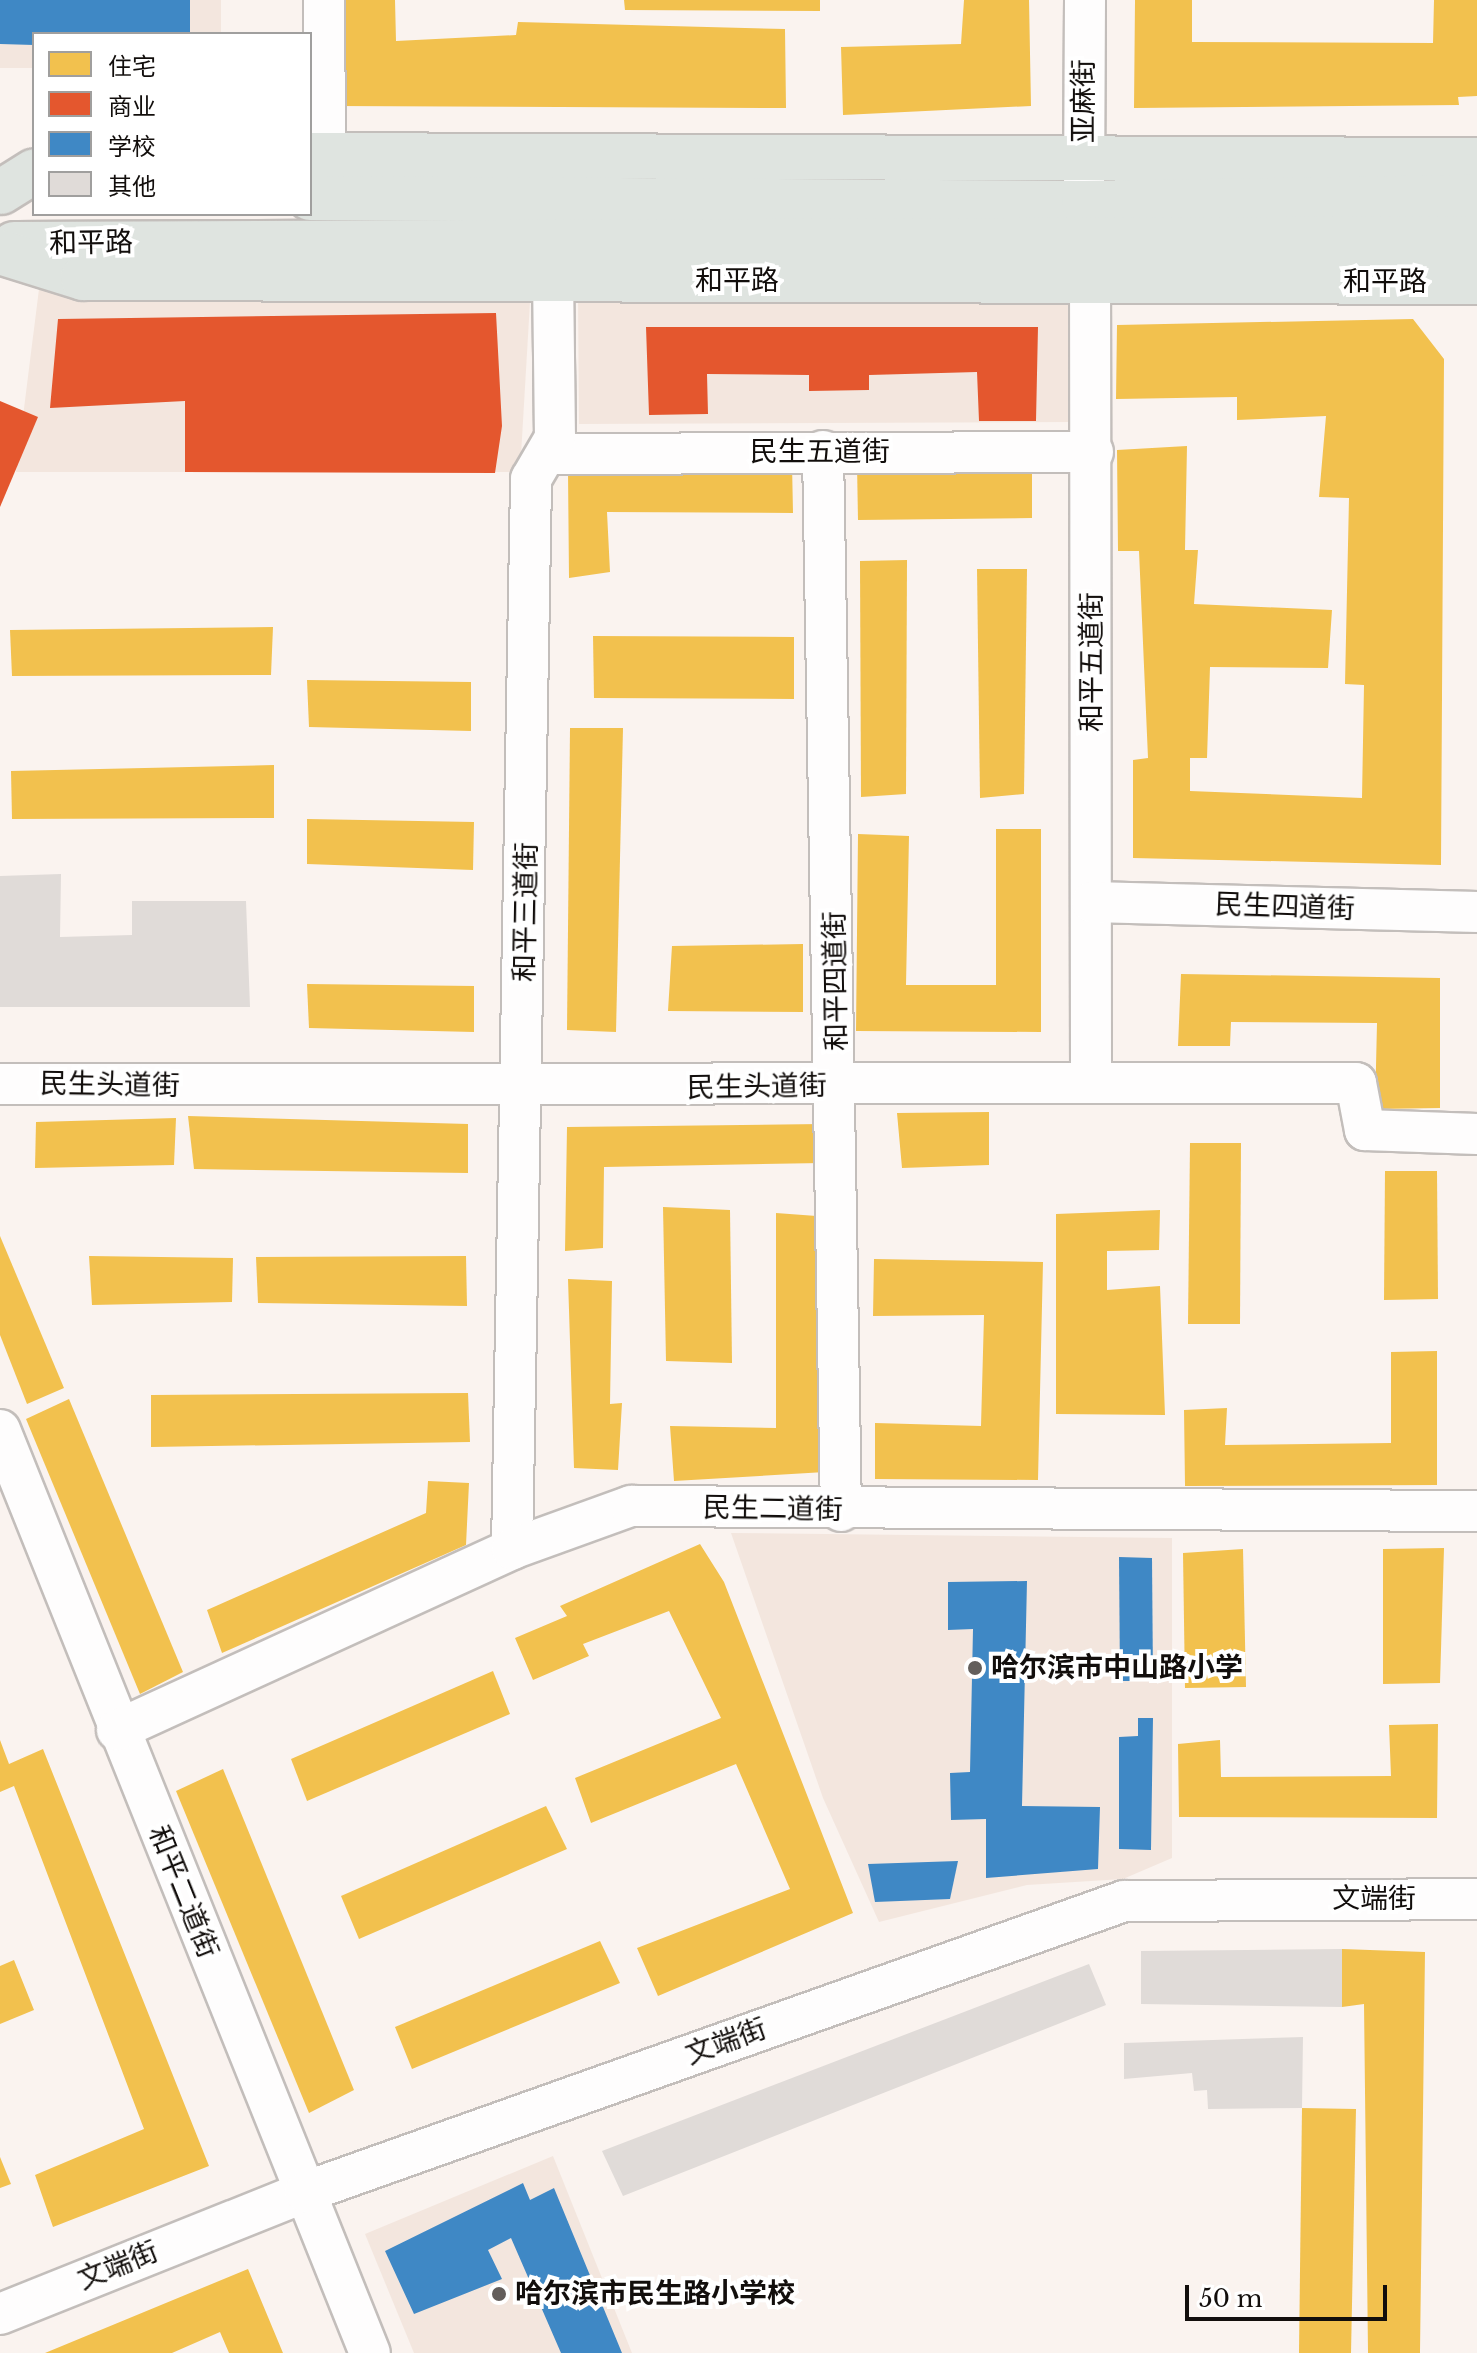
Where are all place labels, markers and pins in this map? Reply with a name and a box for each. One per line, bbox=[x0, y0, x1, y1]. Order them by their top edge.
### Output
place label: 哈尔滨市中山路小学 bbox=[991, 1651, 1243, 1685]
marker: 哈尔滨市中山路小学 bbox=[966, 1659, 984, 1677]
place label: 哈尔滨市民生路小学校 bbox=[515, 2277, 795, 2311]
marker: 哈尔滨市民生路小学校 bbox=[490, 2285, 508, 2303]

